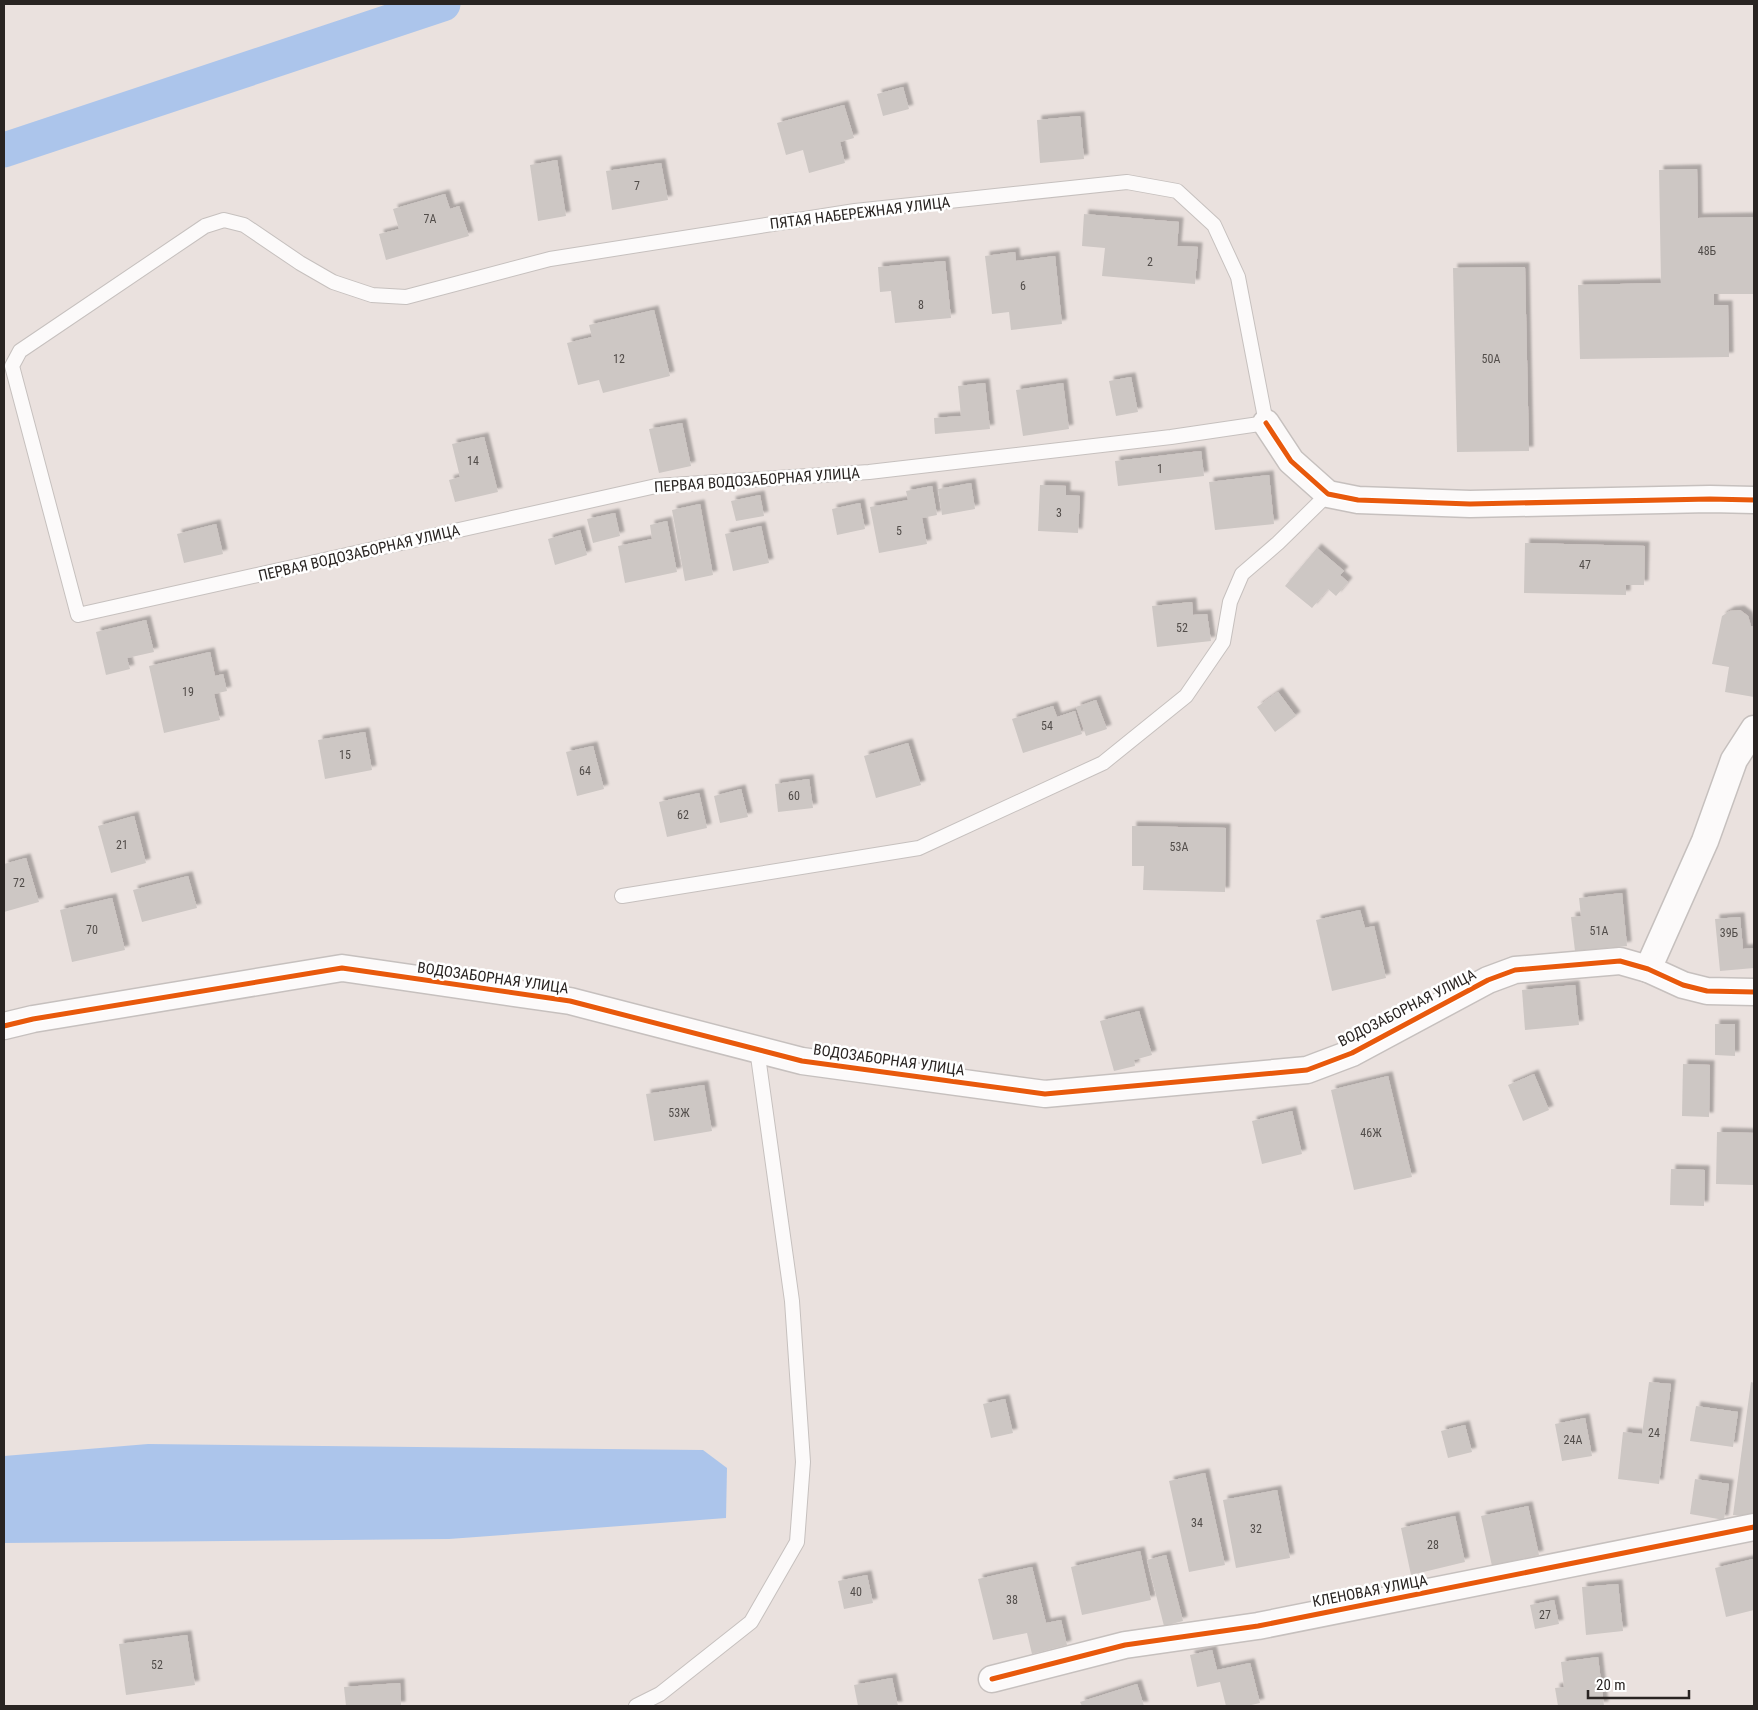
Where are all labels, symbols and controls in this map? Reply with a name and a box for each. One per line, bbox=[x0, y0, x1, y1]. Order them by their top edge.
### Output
house number: 7 bbox=[634, 179, 640, 193]
street label: ПЯТАЯ НАБЕРЕЖНАЯ УЛИЦА bbox=[769, 193, 951, 233]
house number: 7А bbox=[424, 212, 437, 226]
house number: 48Б bbox=[1698, 244, 1717, 258]
house number: 2 bbox=[1147, 255, 1153, 269]
house number: 6 bbox=[1020, 279, 1026, 293]
house number: 8 bbox=[918, 298, 924, 312]
house number: 12 bbox=[613, 352, 625, 366]
house number: 50А bbox=[1482, 352, 1500, 366]
house number: 14 bbox=[467, 454, 479, 468]
house number: 1 bbox=[1157, 462, 1163, 476]
street label: ПЕРВАЯ ВОДОЗАБОРНАЯ УЛИЦА bbox=[654, 464, 861, 496]
house number: 3 bbox=[1056, 506, 1062, 520]
street label: ПЕРВАЯ ВОДОЗАБОРНАЯ УЛИЦА bbox=[257, 521, 462, 585]
house number: 5 bbox=[896, 524, 902, 538]
house number: 47 bbox=[1579, 558, 1591, 572]
house number: 52 bbox=[1176, 621, 1188, 635]
house number: 19 bbox=[182, 685, 194, 699]
house number: 54 bbox=[1041, 719, 1053, 733]
house number: 15 bbox=[339, 748, 351, 762]
house number: 64 bbox=[579, 764, 591, 778]
house number: 60 bbox=[788, 789, 800, 803]
house number: 62 bbox=[677, 808, 689, 822]
house number: 21 bbox=[116, 838, 128, 852]
house number: 53А bbox=[1170, 840, 1188, 854]
house number: 72 bbox=[13, 876, 25, 890]
house number: 70 bbox=[86, 923, 98, 937]
house number: 51А bbox=[1590, 924, 1608, 938]
house number: 39Б bbox=[1720, 926, 1739, 940]
street label: ВОДОЗАБОРНАЯ УЛИЦА bbox=[416, 958, 570, 998]
street label: ВОДОЗАБОРНАЯ УЛИЦА bbox=[1335, 965, 1479, 1051]
street label: ВОДОЗАБОРНАЯ УЛИЦА bbox=[812, 1040, 966, 1080]
house number: 53Ж bbox=[668, 1106, 690, 1120]
house number: 46Ж bbox=[1360, 1126, 1382, 1140]
house number: 24 bbox=[1648, 1426, 1660, 1440]
house number: 24А bbox=[1564, 1433, 1582, 1447]
house number: 34 bbox=[1191, 1516, 1203, 1530]
house number: 32 bbox=[1250, 1522, 1262, 1536]
house number: 28 bbox=[1427, 1538, 1439, 1552]
street label: КЛЕНОВАЯ УЛИЦА bbox=[1311, 1571, 1429, 1611]
house number: 40 bbox=[850, 1585, 862, 1599]
house number: 38 bbox=[1006, 1593, 1018, 1607]
house number: 27 bbox=[1539, 1608, 1551, 1622]
house number: 52 bbox=[151, 1658, 163, 1672]
scale bar bbox=[1588, 1668, 1689, 1700]
text: 20 m bbox=[1596, 1676, 1626, 1694]

